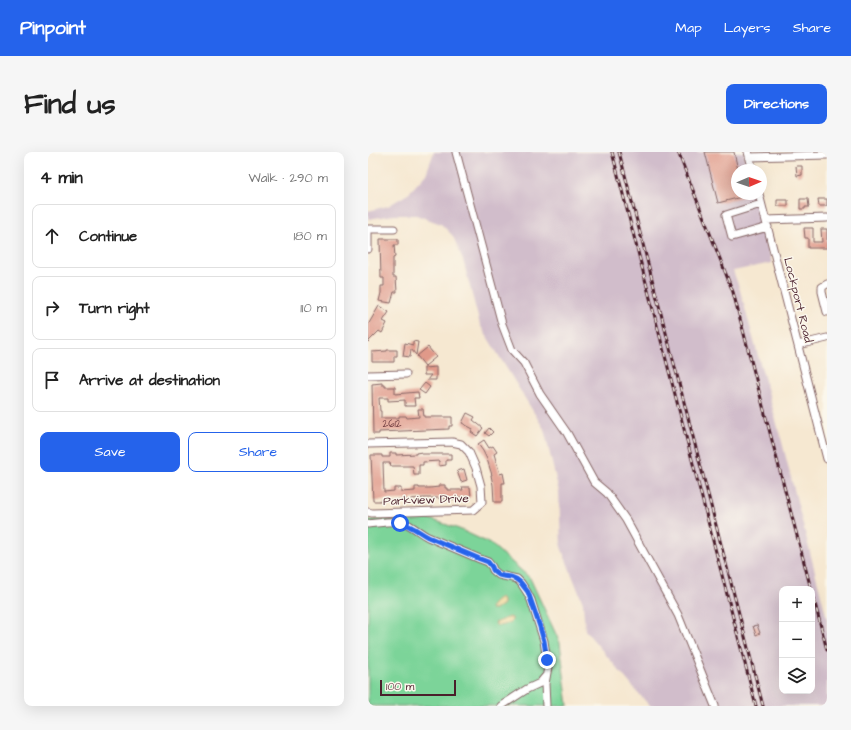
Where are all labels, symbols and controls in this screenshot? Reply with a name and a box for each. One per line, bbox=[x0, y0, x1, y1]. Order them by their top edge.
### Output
text: Pinpoint bbox=[20, 15, 86, 42]
text: Map bbox=[675, 18, 702, 38]
text: Layers bbox=[724, 18, 771, 38]
text: Share bbox=[793, 18, 831, 38]
button: Directions bbox=[726, 84, 827, 124]
text: Find us bbox=[24, 85, 115, 124]
north arrow bbox=[731, 164, 767, 200]
text: 4 min bbox=[40, 166, 83, 190]
text: Walk · 290 m bbox=[249, 169, 328, 187]
icon: ahead bbox=[41, 225, 63, 247]
text: Continue bbox=[79, 226, 137, 247]
text: 180 m bbox=[293, 227, 327, 245]
street label: Lockport Road bbox=[779, 256, 817, 344]
icon: right bbox=[41, 297, 63, 319]
text: Turn right bbox=[79, 298, 150, 319]
text: 110 m bbox=[300, 299, 327, 317]
icon: arrive bbox=[41, 369, 63, 391]
text: Arrive at destination bbox=[79, 370, 220, 391]
house number: 2612 bbox=[383, 417, 402, 431]
button: Save bbox=[40, 432, 180, 472]
button: Share bbox=[188, 432, 328, 472]
street label: Parkview Drive bbox=[383, 490, 470, 510]
route start bbox=[391, 514, 409, 532]
map controls bbox=[779, 586, 815, 694]
button: + bbox=[779, 586, 815, 622]
button: − bbox=[779, 622, 815, 658]
route end bbox=[538, 651, 556, 669]
button: layers bbox=[779, 658, 815, 694]
scale bar bbox=[380, 678, 456, 697]
text: 100 m bbox=[386, 679, 414, 694]

